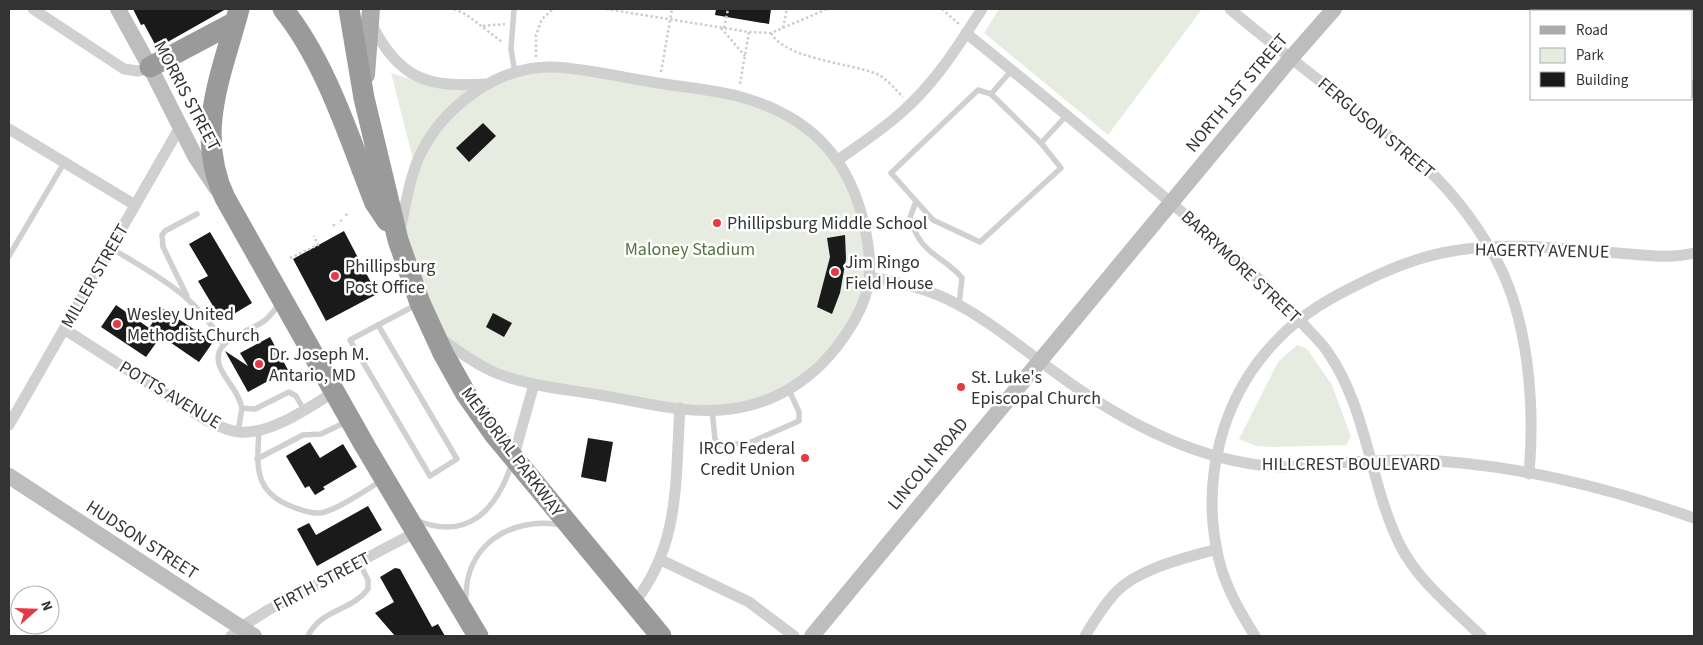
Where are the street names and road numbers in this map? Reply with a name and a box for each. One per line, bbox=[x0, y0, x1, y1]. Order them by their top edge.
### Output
street label: NORTH 1ST STREET bbox=[1180, 28, 1294, 158]
street label: MORRIS STREET bbox=[148, 37, 227, 156]
street label: FERGUSON STREET bbox=[1312, 72, 1440, 185]
street label: BARRYMORE STREET bbox=[1176, 205, 1307, 329]
street label: MILLER STREET bbox=[55, 219, 135, 333]
street label: HAGERTY AVENUE bbox=[1475, 237, 1609, 265]
street label: POTTS AVENUE bbox=[114, 355, 226, 435]
street label: MEMORIAL PARKWAY bbox=[455, 382, 569, 522]
street label: LINCOLN ROAD bbox=[882, 412, 974, 516]
street label: HILLCREST BOULEVARD bbox=[1262, 452, 1440, 477]
street label: HUDSON STREET bbox=[81, 494, 203, 586]
street label: FIRTH STREET bbox=[269, 546, 375, 618]

